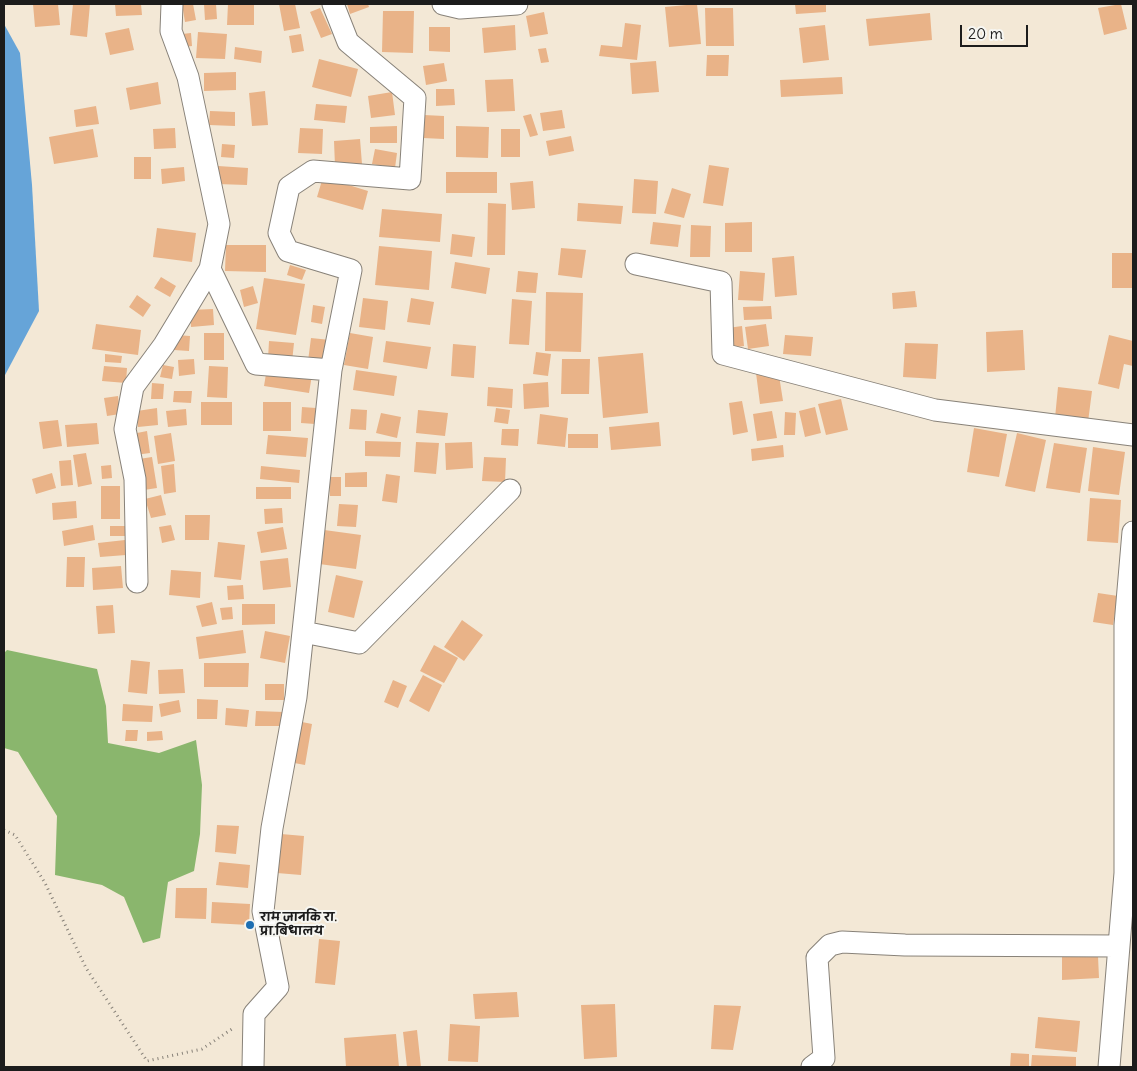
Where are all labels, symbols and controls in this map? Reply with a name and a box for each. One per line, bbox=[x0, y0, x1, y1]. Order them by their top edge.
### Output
scale bar bbox=[962, 15, 1030, 47]
text: 20 m bbox=[968, 24, 1003, 43]
place label: राम जानकि रा. प्रा.बिधालय bbox=[260, 911, 337, 939]
marker: राम जानकि रा. प्रा.बिधालय bbox=[244, 919, 256, 931]

